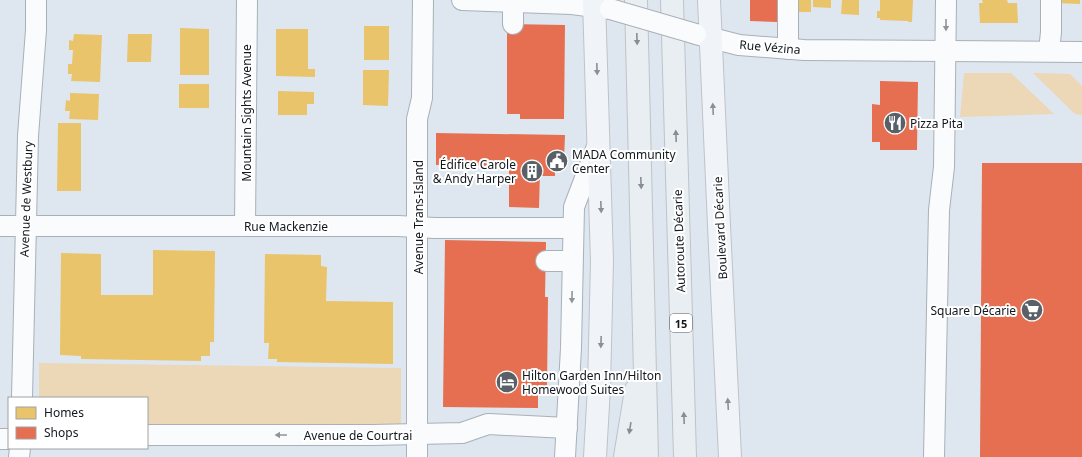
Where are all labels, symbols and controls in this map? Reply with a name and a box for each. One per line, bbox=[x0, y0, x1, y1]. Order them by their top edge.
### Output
one-way arrow bbox=[943, 19, 949, 32]
one-way arrow bbox=[634, 33, 640, 46]
street label: Rue Vézina bbox=[739, 36, 801, 58]
street label: Mountain Sights Avenue bbox=[238, 44, 255, 182]
one-way arrow bbox=[593, 63, 600, 75]
one-way arrow bbox=[710, 103, 717, 115]
restaurant icon: Pizza Pita bbox=[882, 110, 908, 136]
place label: Pizza Pita bbox=[910, 115, 963, 132]
one-way arrow bbox=[673, 129, 679, 142]
street label: Avenue de Westbury bbox=[15, 140, 37, 257]
place label: MADA Community Center bbox=[572, 146, 676, 177]
public building icon: MADA Community Center bbox=[544, 148, 570, 174]
place label: Édifice Carole & Andy Harper bbox=[433, 156, 516, 187]
building icon: Édifice Carole & Andy Harper bbox=[519, 158, 545, 184]
street label: Avenue Trans-Island bbox=[410, 160, 427, 274]
street label: Boulevard Décarie bbox=[709, 176, 731, 280]
one-way arrow bbox=[638, 177, 644, 190]
street label: Autoroute Décarie bbox=[669, 189, 689, 293]
one-way arrow bbox=[598, 201, 604, 214]
street label: Rue Mackenzie bbox=[244, 218, 328, 235]
one-way arrow bbox=[568, 291, 575, 303]
supermarket icon: Square Décarie bbox=[1019, 297, 1045, 323]
place label: Square Décarie bbox=[930, 302, 1016, 319]
road number: 15 bbox=[670, 314, 692, 332]
one-way arrow bbox=[598, 336, 604, 349]
place label: Hilton Garden Inn/Hilton Homewood Suites bbox=[522, 367, 662, 398]
hotel icon: Hilton Garden Inn/Hilton Homewood Suites bbox=[494, 369, 520, 395]
legend bbox=[8, 397, 148, 449]
one-way arrow bbox=[724, 398, 731, 410]
text: Homes bbox=[44, 404, 84, 421]
one-way arrow bbox=[681, 411, 687, 424]
one-way arrow bbox=[627, 422, 633, 434]
text: Shops bbox=[44, 424, 79, 441]
street label: Avenue de Courtrai bbox=[304, 427, 412, 444]
one-way arrow bbox=[274, 432, 287, 438]

